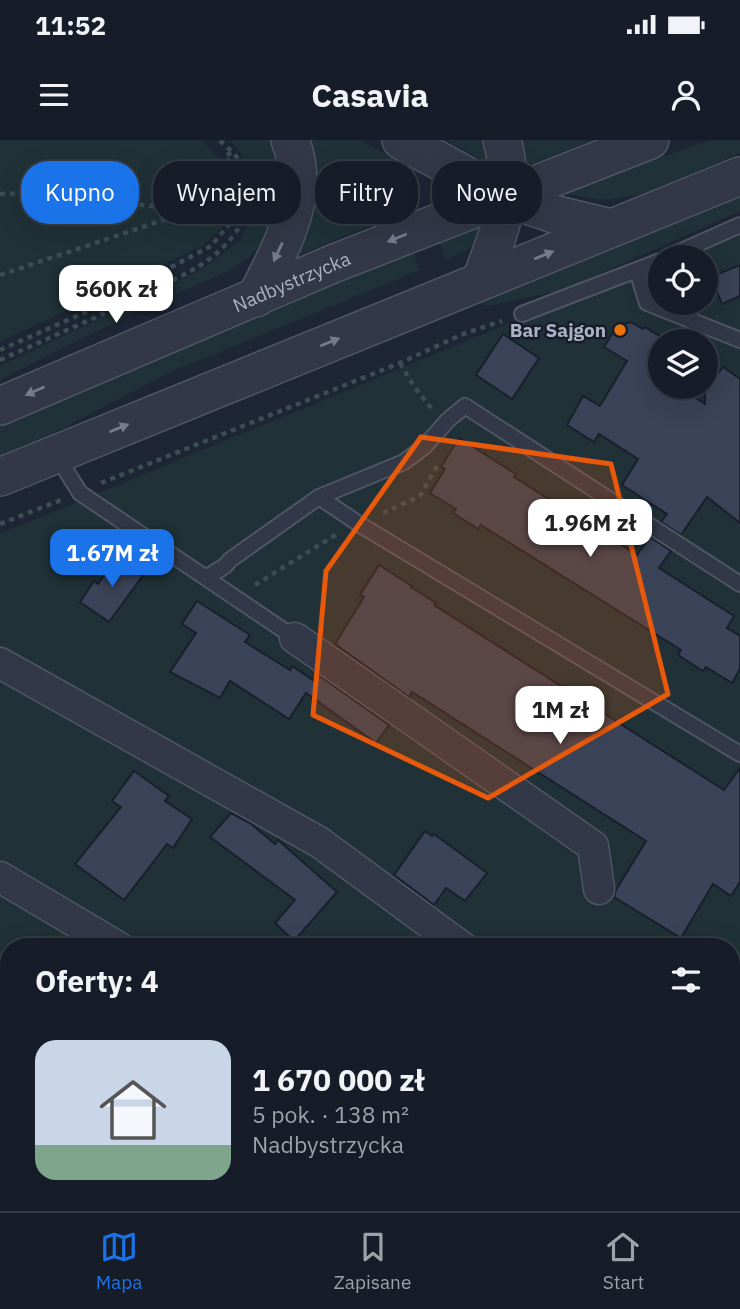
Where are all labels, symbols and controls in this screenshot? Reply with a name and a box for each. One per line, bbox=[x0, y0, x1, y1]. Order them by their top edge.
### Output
text: 11:52 bbox=[35, 8, 106, 42]
text: Casavia bbox=[311, 74, 429, 116]
icon: menu bbox=[35, 76, 73, 114]
icon: person bbox=[667, 76, 705, 114]
chip: Kupno bbox=[21, 161, 139, 224]
chip: Wynajem bbox=[153, 161, 301, 224]
chip: Filtry bbox=[315, 161, 418, 224]
chip: Nowe bbox=[432, 161, 542, 224]
one-way arrow bbox=[386, 233, 407, 244]
one-way arrow bbox=[272, 242, 284, 262]
map controls bbox=[648, 245, 718, 399]
button: locate bbox=[648, 245, 718, 315]
street label: Nadbystrzycka bbox=[229, 246, 354, 317]
one-way arrow bbox=[534, 249, 555, 260]
pin: 560K zł bbox=[51, 265, 181, 325]
text: 560K zł bbox=[75, 273, 157, 303]
place label: Bar Sajgon bbox=[510, 318, 606, 342]
marker: Bar Sajgon bbox=[612, 322, 628, 338]
button: layers bbox=[648, 329, 718, 399]
one-way arrow bbox=[319, 337, 340, 348]
one-way arrow bbox=[25, 386, 46, 397]
one-way arrow bbox=[109, 423, 130, 434]
pin: 1.96M zł bbox=[518, 500, 662, 559]
text: 1.96M zł bbox=[544, 507, 636, 537]
pin: 1.67M zł bbox=[40, 530, 184, 589]
text: 1.67M zł bbox=[66, 537, 158, 567]
pin: 1M zł bbox=[511, 686, 609, 746]
text: 1M zł bbox=[531, 694, 589, 724]
text: Oferty: 4 bbox=[35, 961, 159, 1000]
icon: filters bbox=[667, 961, 705, 999]
text: 1 670 000 zł bbox=[252, 1060, 424, 1099]
icon: home bbox=[91, 1068, 175, 1152]
text: 5 pok. · 138 m² bbox=[252, 1099, 409, 1129]
text: Nadbystrzycka bbox=[252, 1129, 404, 1159]
tab: Mapa bbox=[96, 1228, 142, 1294]
tab: Zapisane bbox=[334, 1228, 411, 1294]
tab: Start bbox=[603, 1228, 644, 1294]

